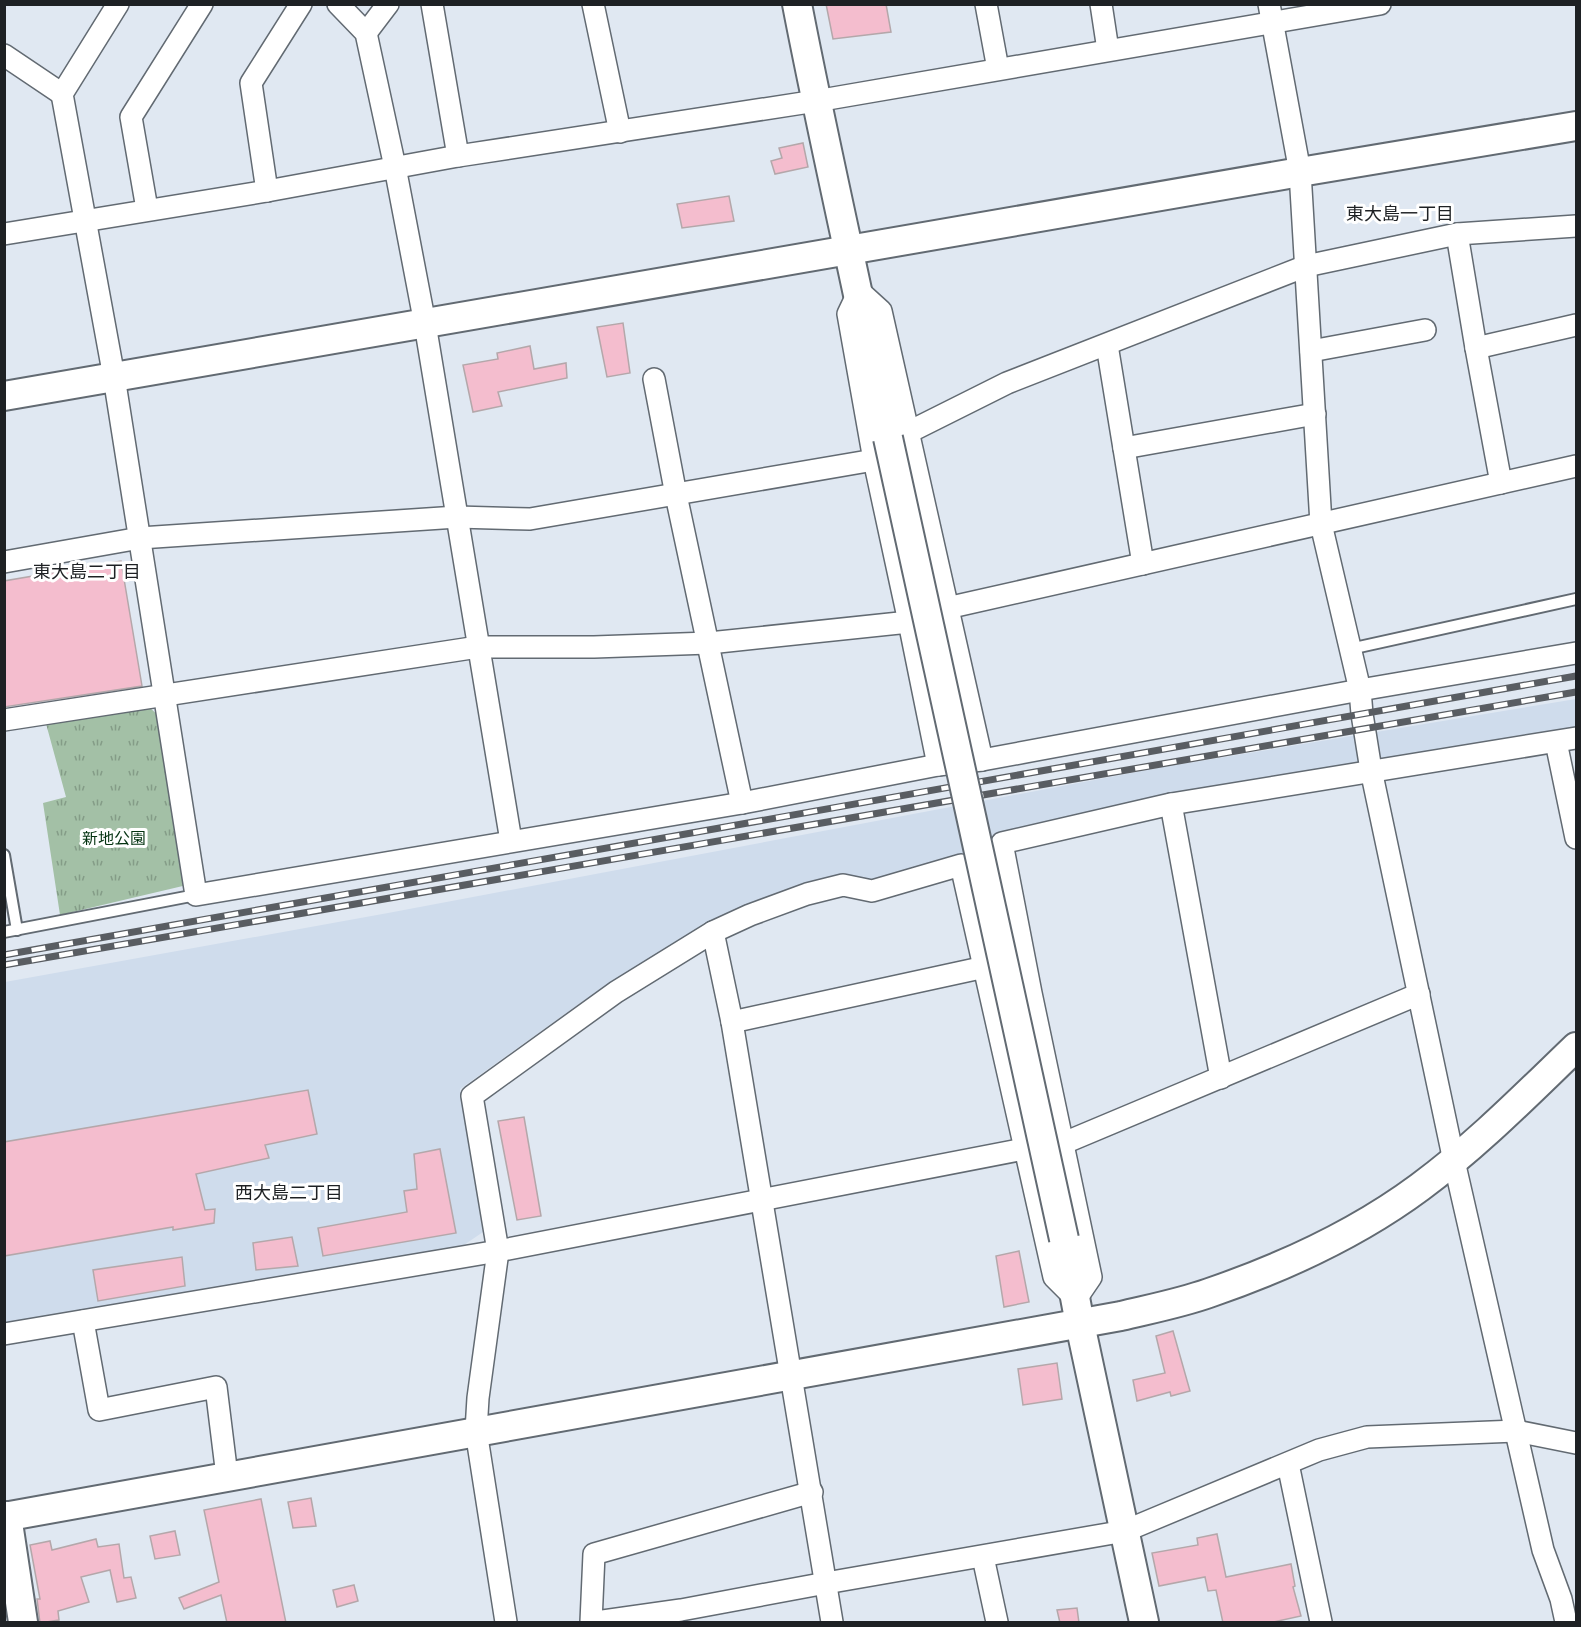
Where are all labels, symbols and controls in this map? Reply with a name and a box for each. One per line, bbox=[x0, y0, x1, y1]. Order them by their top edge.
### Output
district label: 東大島一丁目 bbox=[1346, 203, 1454, 224]
district label: 東大島二丁目 bbox=[33, 561, 141, 582]
park label: 新地公園 bbox=[82, 829, 146, 848]
district label: 西大島二丁目 bbox=[235, 1182, 343, 1203]

